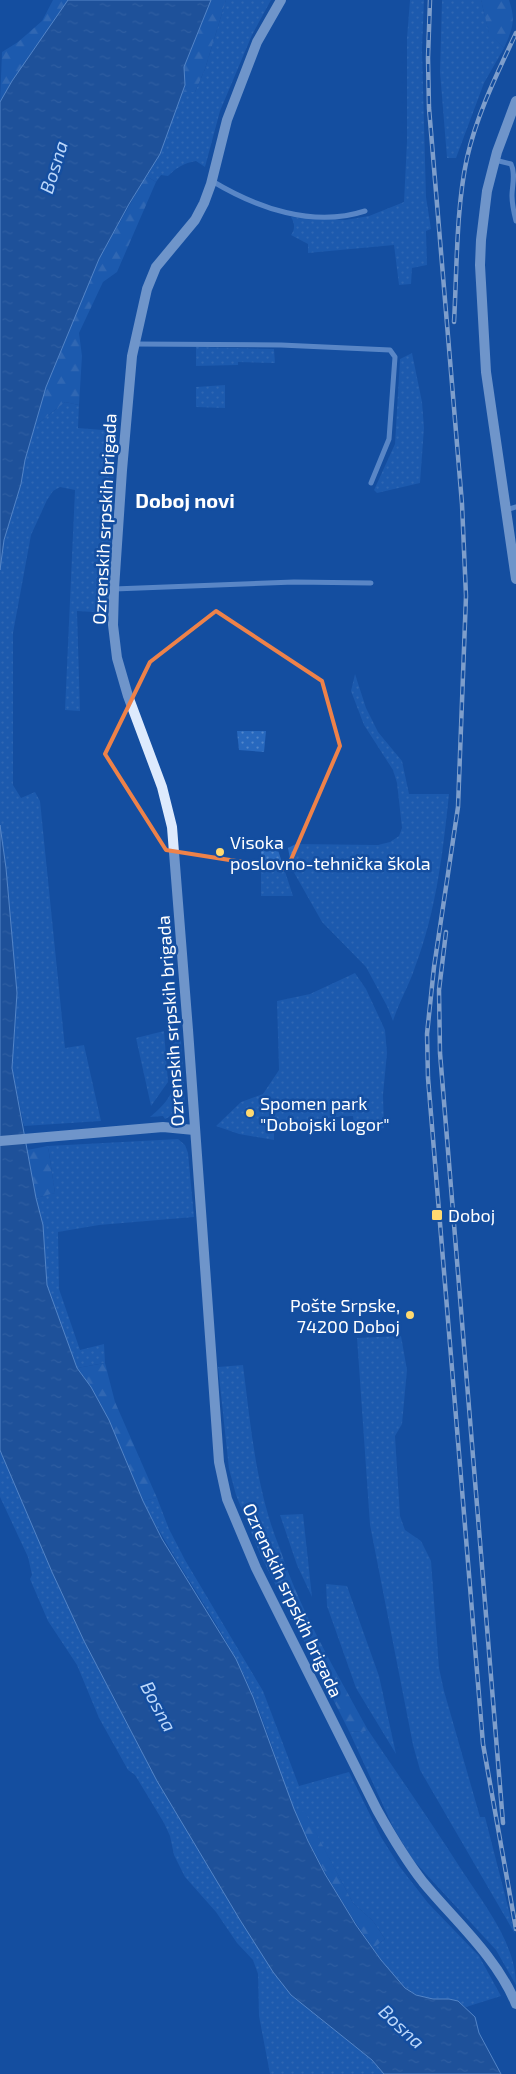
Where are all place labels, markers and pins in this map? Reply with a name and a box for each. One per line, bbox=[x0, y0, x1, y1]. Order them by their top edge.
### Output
place label: Visoka poslovno-tehnička škola bbox=[230, 831, 431, 874]
marker: Visoka poslovno-tehnička škola bbox=[214, 846, 226, 858]
place label: Spomen park "Dobojski logor" bbox=[260, 1092, 390, 1135]
marker: Spomen park "Dobojski logor" bbox=[244, 1107, 256, 1119]
place label: Doboj bbox=[448, 1204, 495, 1226]
marker: Doboj bbox=[430, 1208, 444, 1222]
place label: Pošte Srpske, 74200 Doboj bbox=[290, 1294, 400, 1337]
marker: Pošte Srpske, 74200 Doboj bbox=[404, 1309, 416, 1321]

